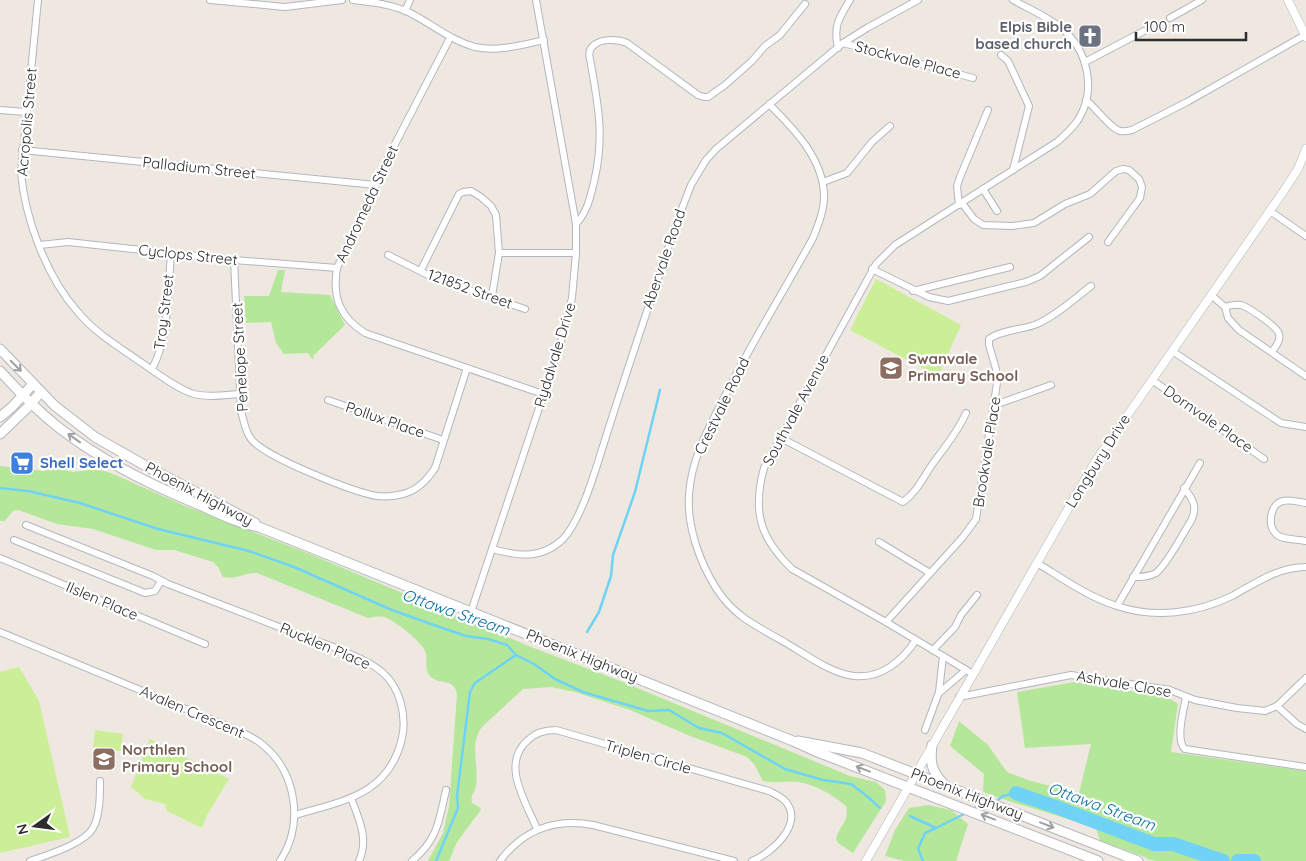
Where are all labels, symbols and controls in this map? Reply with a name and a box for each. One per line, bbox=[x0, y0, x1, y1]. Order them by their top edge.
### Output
scale bar bbox=[1136, 10, 1246, 42]
place label: Elpis Bible based church bbox=[975, 17, 1072, 53]
text: 100 m bbox=[1144, 17, 1185, 36]
church icon: Elpis Bible based church bbox=[1077, 23, 1103, 49]
street label: Stockvale Place bbox=[853, 36, 963, 83]
street label: Acropolis Street bbox=[12, 67, 41, 177]
street label: Andromeda Street bbox=[331, 142, 402, 266]
street label: Palladium Street bbox=[142, 152, 257, 183]
street label: Abervale Road bbox=[638, 207, 689, 311]
street label: Cyclops Street bbox=[138, 240, 239, 269]
street label: 121852 Street bbox=[425, 264, 515, 313]
street label: Troy Street bbox=[149, 273, 178, 351]
street label: Rydalvale Drive bbox=[530, 300, 580, 410]
street label: Penelope Street bbox=[227, 302, 252, 412]
place label: Swanvale Primary School bbox=[908, 349, 1018, 385]
street label: Southvale Avenue bbox=[758, 351, 833, 469]
street label: Crestvale Road bbox=[690, 354, 753, 458]
school or university icon: Swanvale Primary School bbox=[878, 355, 904, 381]
one-way arrow bbox=[10, 360, 22, 372]
street label: Dornvale Place bbox=[1160, 381, 1257, 456]
street label: Brookvale Place bbox=[968, 395, 1005, 509]
street label: Pollux Place bbox=[343, 397, 427, 442]
street label: Longbury Drive bbox=[1061, 410, 1134, 511]
one-way arrow bbox=[67, 433, 81, 444]
supermarket icon: Shell Select bbox=[9, 450, 35, 476]
place label: Shell Select bbox=[40, 453, 123, 472]
street label: Phoenix Highway bbox=[142, 457, 256, 530]
street label: Ilslen Place bbox=[63, 577, 141, 624]
water label: Ottawa Stream bbox=[400, 584, 513, 640]
street label: Rucklen Place bbox=[277, 618, 373, 673]
street label: Phoenix Highway bbox=[523, 624, 641, 687]
street label: Ashvale Close bbox=[1075, 666, 1173, 701]
street label: Avalen Crescent bbox=[137, 681, 247, 742]
street label: Triplen Circle bbox=[603, 735, 693, 778]
place label: Northlen Primary School bbox=[122, 740, 232, 776]
school or university icon: Northlen Primary School bbox=[91, 746, 117, 772]
street label: Phoenix Highway bbox=[908, 763, 1026, 824]
one-way arrow bbox=[856, 764, 871, 773]
water label: Ottawa Stream bbox=[1046, 777, 1159, 835]
north arrow bbox=[10, 801, 60, 851]
one-way arrow bbox=[980, 812, 995, 821]
one-way arrow bbox=[1039, 821, 1054, 830]
text: N bbox=[12, 822, 32, 836]

